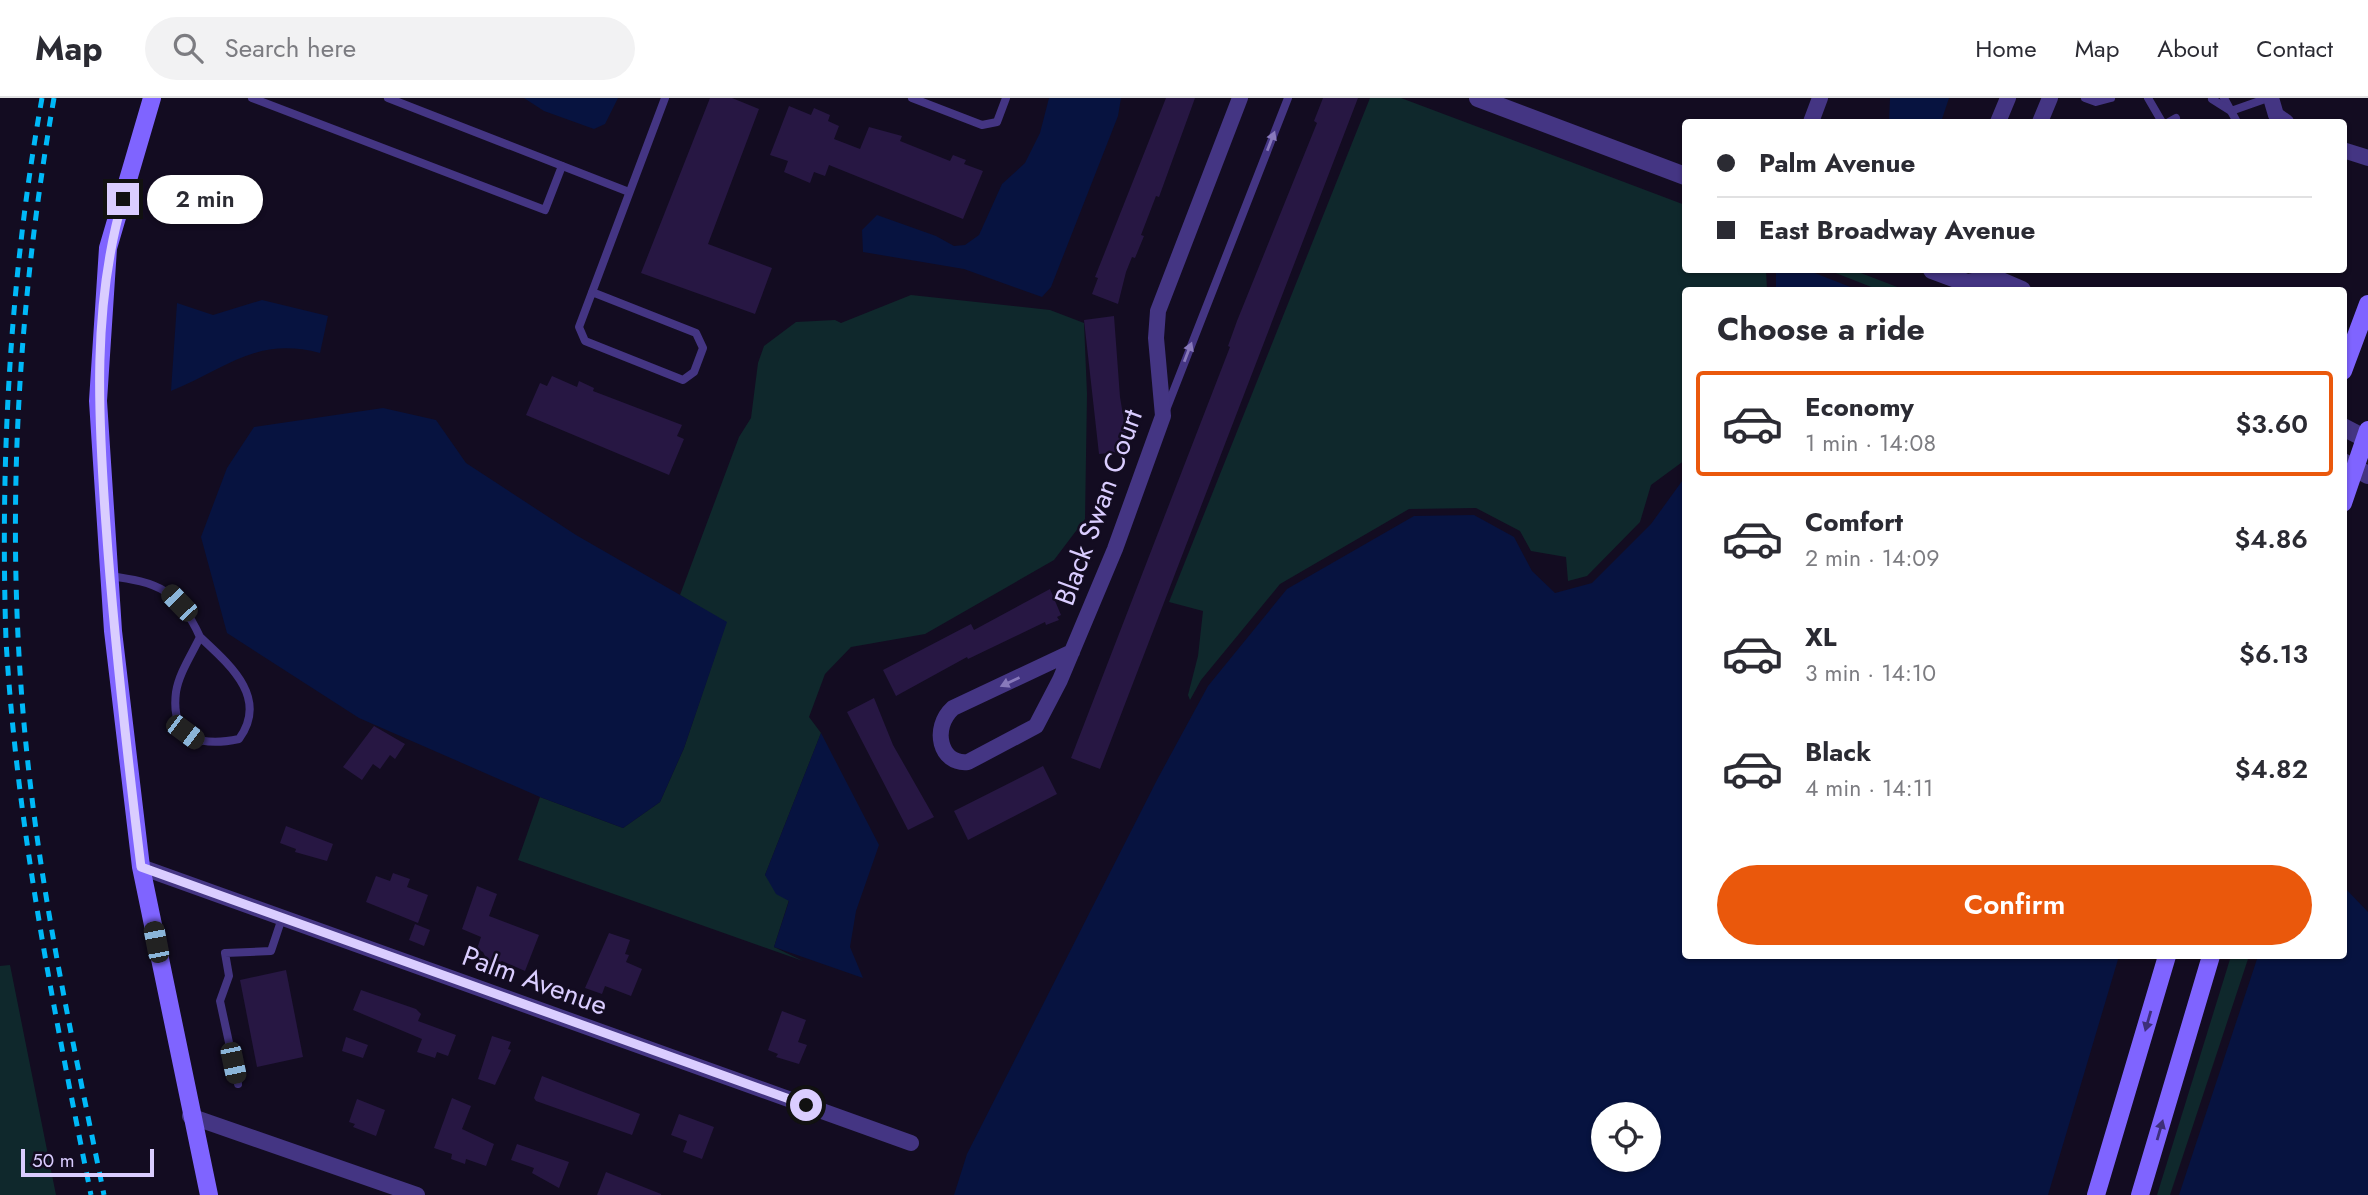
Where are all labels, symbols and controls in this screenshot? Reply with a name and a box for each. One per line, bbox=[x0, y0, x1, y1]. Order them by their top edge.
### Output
search box bbox=[145, 17, 635, 80]
text: Map bbox=[35, 25, 103, 72]
icon: search bbox=[169, 29, 207, 67]
text: Search here bbox=[225, 29, 356, 67]
text: Home bbox=[1975, 31, 2037, 66]
text: Map bbox=[2075, 31, 2119, 66]
text: About bbox=[2157, 31, 2218, 66]
text: Contact bbox=[2256, 31, 2333, 66]
one-way arrow bbox=[1266, 130, 1277, 151]
text: Palm Avenue bbox=[1759, 144, 1915, 182]
callout: 2 min bbox=[148, 174, 263, 224]
text: 2 min bbox=[175, 182, 235, 216]
route end bbox=[107, 183, 139, 215]
text: East Broadway Avenue bbox=[1759, 211, 2035, 249]
text: Choose a ride bbox=[1717, 306, 1925, 352]
one-way arrow bbox=[1183, 342, 1194, 363]
text: Economy bbox=[1805, 388, 1914, 426]
icon: car bbox=[1721, 392, 1784, 455]
street label: Black Swan Court bbox=[1044, 403, 1153, 611]
text: $3.60 bbox=[2235, 405, 2308, 443]
text: 1 min · 14:08 bbox=[1805, 426, 1936, 460]
text: Comfort bbox=[1805, 503, 1903, 541]
icon: car bbox=[1721, 507, 1784, 570]
text: $4.86 bbox=[2234, 520, 2308, 558]
text: 2 min · 14:09 bbox=[1805, 541, 1939, 575]
car bbox=[157, 581, 202, 625]
text: XL bbox=[1805, 618, 1837, 656]
icon: car bbox=[1721, 622, 1784, 685]
text: $6.13 bbox=[2239, 635, 2308, 673]
text: 3 min · 14:10 bbox=[1805, 656, 1936, 690]
one-way arrow bbox=[1000, 676, 1020, 687]
car bbox=[162, 711, 209, 753]
text: Black bbox=[1805, 733, 1871, 771]
icon: car bbox=[1721, 737, 1784, 800]
text: $4.82 bbox=[2235, 750, 2308, 788]
text: 4 min · 14:11 bbox=[1805, 771, 1933, 805]
button: Confirm bbox=[1717, 865, 2312, 945]
car bbox=[142, 919, 171, 965]
street label: Palm Avenue bbox=[456, 935, 613, 1026]
one-way arrow bbox=[2142, 1011, 2152, 1032]
car bbox=[219, 1040, 248, 1086]
route start bbox=[790, 1089, 822, 1121]
map controls bbox=[1591, 1102, 1661, 1172]
button: locate bbox=[1591, 1102, 1661, 1172]
one-way arrow bbox=[2155, 1119, 2166, 1141]
scale bar bbox=[21, 1146, 154, 1178]
text: 50 m bbox=[32, 1147, 75, 1174]

